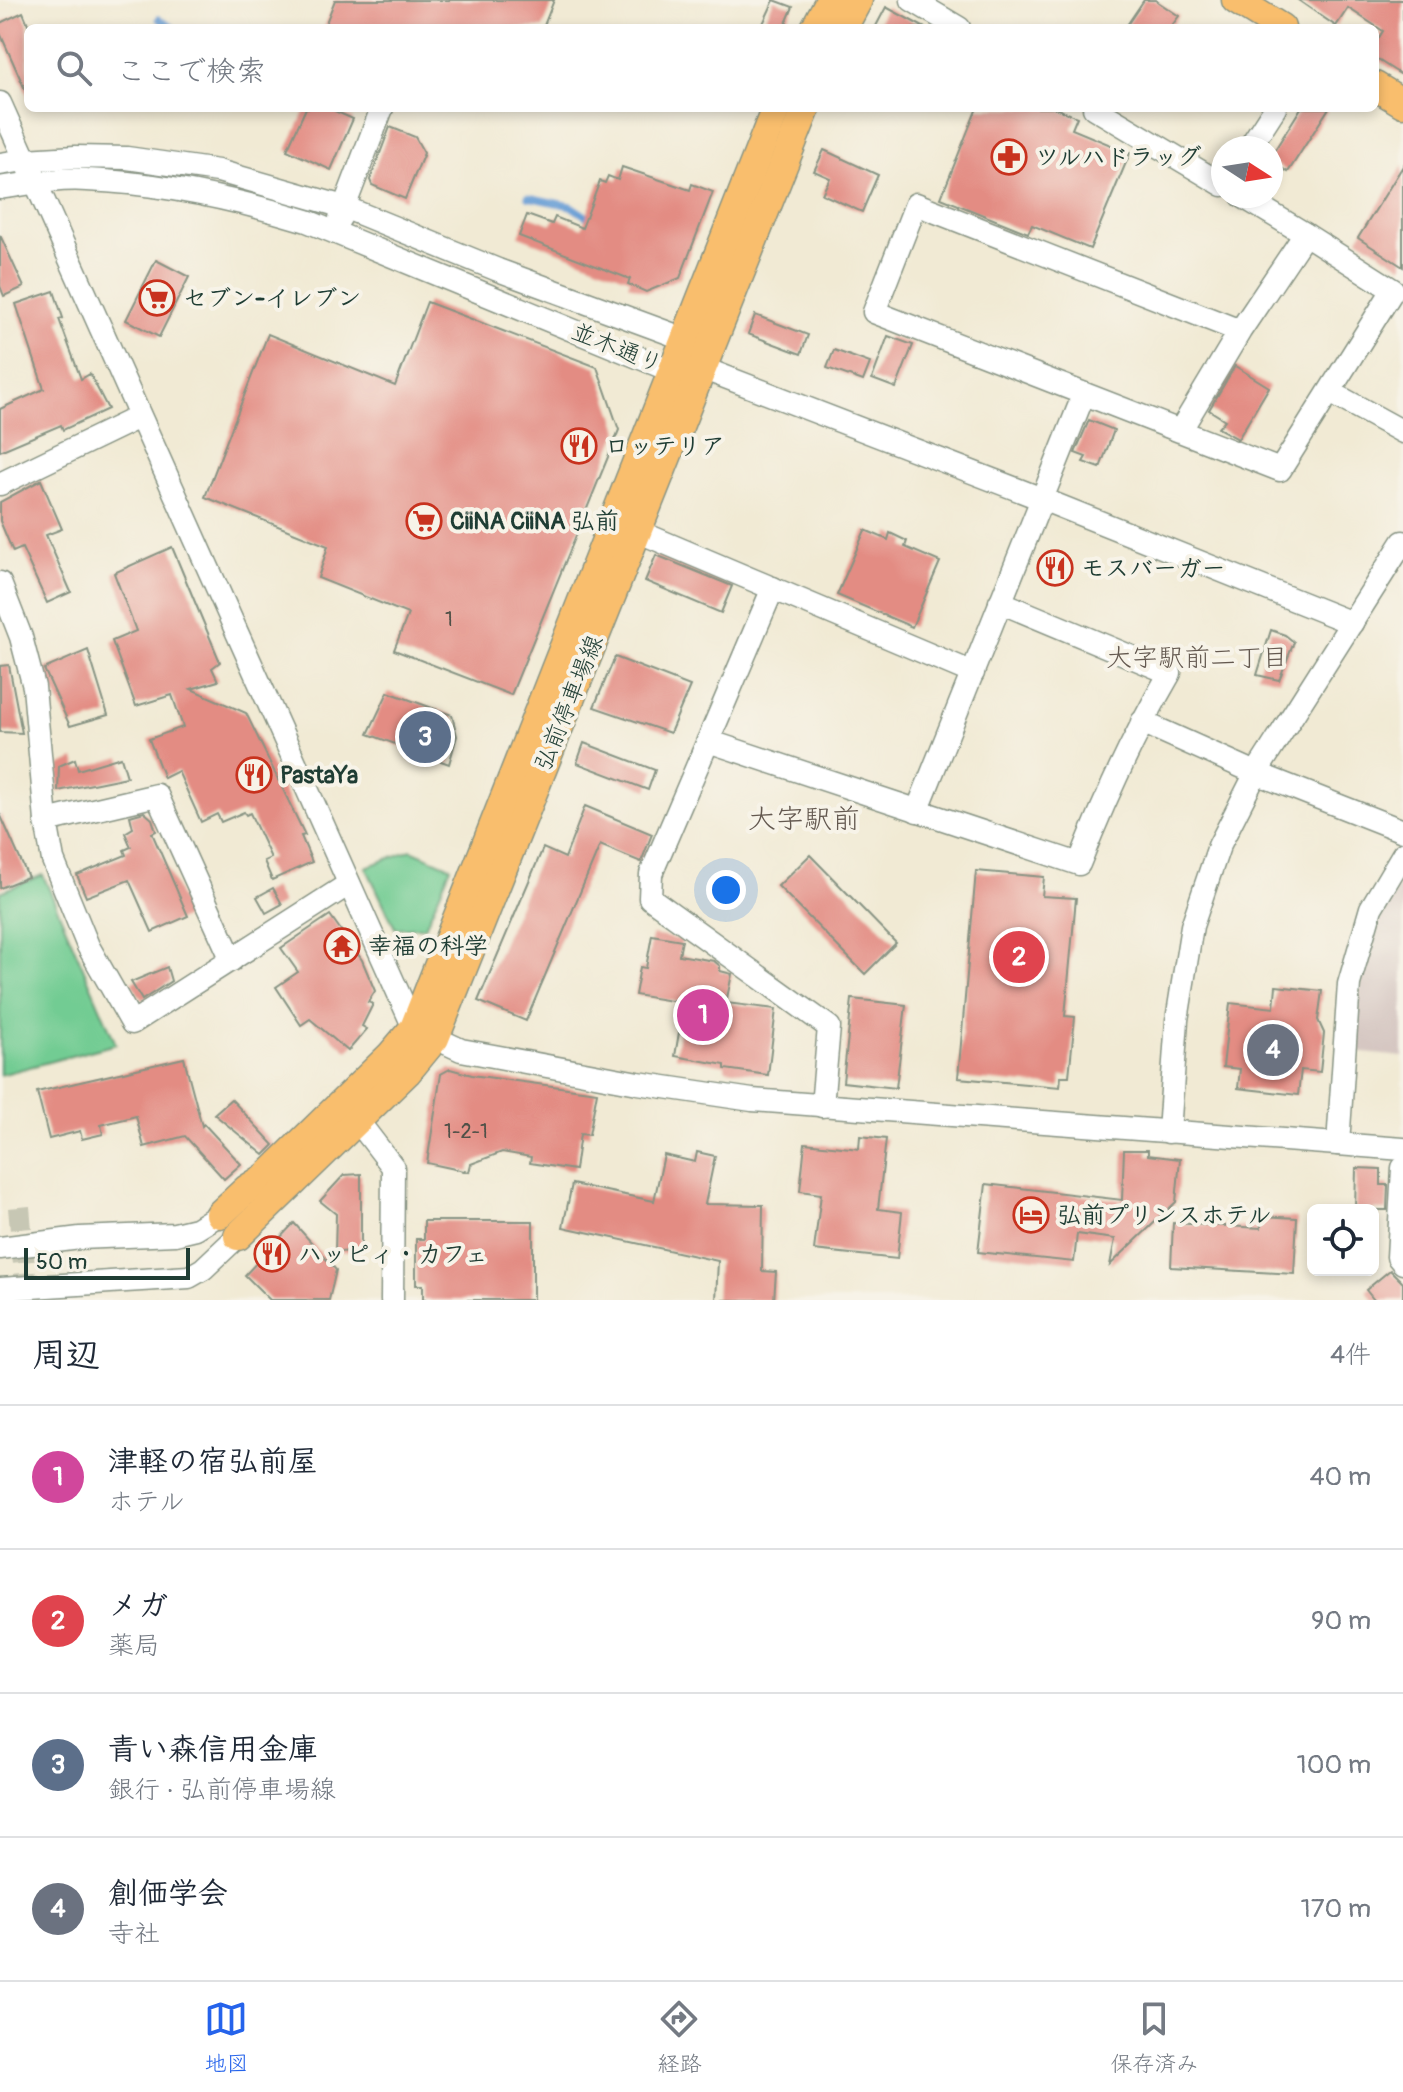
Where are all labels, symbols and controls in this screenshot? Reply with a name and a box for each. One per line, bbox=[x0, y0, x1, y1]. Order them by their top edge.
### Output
search box bbox=[24, 24, 1379, 112]
icon: search bbox=[52, 46, 96, 90]
text: ここで検索 bbox=[116, 53, 266, 90]
north arrow bbox=[1211, 136, 1283, 208]
pharmacy icon: ツルハドラッグ bbox=[990, 138, 1028, 176]
place label: ツルハドラッグ bbox=[1035, 143, 1202, 172]
supermarket icon: セブン-イレブン bbox=[138, 279, 176, 317]
place label: セブン-イレブン bbox=[183, 284, 361, 313]
street label: 並木通り bbox=[567, 317, 667, 379]
restaurant icon: ロッテリア bbox=[560, 427, 598, 465]
place label: ロッテリア bbox=[605, 432, 725, 461]
supermarket icon: CiiNA CiiNA 弘前 bbox=[405, 502, 443, 540]
place label: CiiNA CiiNA 弘前 bbox=[450, 507, 619, 536]
restaurant icon: モスバーガー bbox=[1036, 549, 1074, 587]
place label: モスバーガー bbox=[1081, 554, 1225, 583]
house number: 1 bbox=[445, 607, 453, 632]
street label: 弘前停車場線 bbox=[529, 631, 609, 775]
district label: 大字駅前二丁目 bbox=[1106, 642, 1288, 674]
pin: 3 bbox=[399, 707, 451, 767]
restaurant icon: PastaYa bbox=[235, 756, 273, 794]
place label: PastaYa bbox=[280, 761, 358, 790]
district label: 大字駅前 bbox=[748, 802, 860, 837]
your location bbox=[706, 870, 746, 910]
temple icon: 幸福の科学 bbox=[323, 927, 361, 965]
pin: 2 bbox=[993, 927, 1045, 987]
place label: 幸福の科学 bbox=[368, 932, 488, 961]
pin: 1 bbox=[677, 985, 729, 1045]
pin: 4 bbox=[1247, 1020, 1299, 1080]
house number: 1-2-1 bbox=[444, 1119, 488, 1144]
hotel icon: 弘前プリンスホテル bbox=[1012, 1196, 1050, 1234]
place label: 弘前プリンスホテル bbox=[1057, 1201, 1272, 1230]
map controls bbox=[1307, 1204, 1379, 1276]
button: locate bbox=[1307, 1204, 1379, 1276]
restaurant icon: ハッピィ・カフェ bbox=[253, 1235, 291, 1273]
place label: ハッピィ・カフェ bbox=[298, 1240, 488, 1269]
scale bar bbox=[24, 1244, 190, 1280]
text: 50 m bbox=[36, 1248, 87, 1276]
text: 周辺 bbox=[32, 1334, 100, 1377]
text: 4件 bbox=[1330, 1339, 1371, 1371]
text: 津軽の宿弘前屋 bbox=[108, 1443, 318, 1480]
text: 1 bbox=[53, 1461, 63, 1493]
text: 40 m bbox=[1309, 1461, 1371, 1493]
text: ホテル bbox=[108, 1486, 185, 1518]
text: メガ bbox=[108, 1587, 168, 1624]
text: 2 bbox=[51, 1605, 65, 1637]
text: 90 m bbox=[1311, 1605, 1371, 1637]
text: 薬局 bbox=[108, 1630, 160, 1662]
text: 青い森信用金庫 bbox=[108, 1731, 318, 1768]
text: 3 bbox=[51, 1749, 65, 1781]
text: 100 m bbox=[1297, 1749, 1371, 1781]
text: 銀行 · 弘前停車場線 bbox=[108, 1774, 336, 1806]
text: 創価学会 bbox=[108, 1875, 228, 1912]
text: 4 bbox=[50, 1893, 66, 1925]
text: 170 m bbox=[1301, 1893, 1371, 1925]
text: 寺社 bbox=[108, 1918, 160, 1950]
tab: 地図 bbox=[204, 1997, 249, 2078]
tab: 経路 bbox=[657, 1997, 702, 2078]
tab: 保存済み bbox=[1110, 1997, 1199, 2078]

